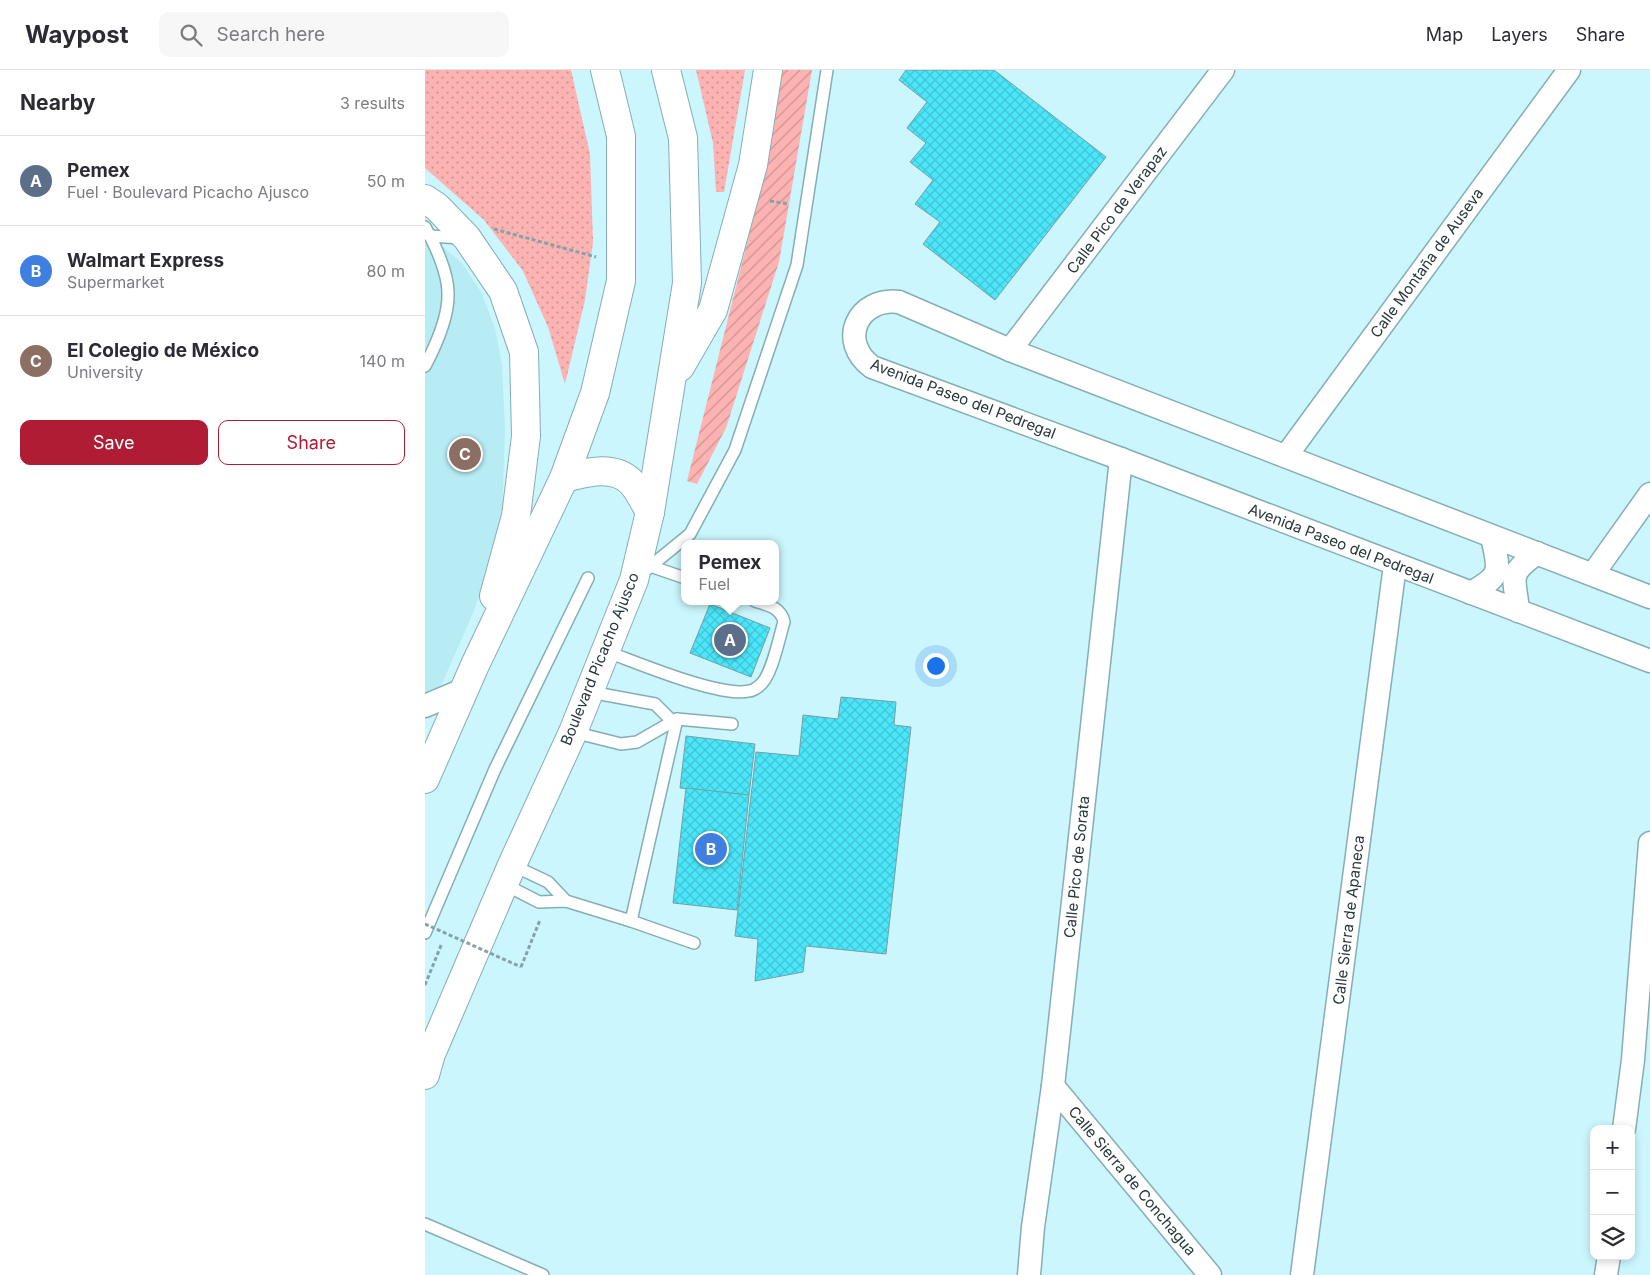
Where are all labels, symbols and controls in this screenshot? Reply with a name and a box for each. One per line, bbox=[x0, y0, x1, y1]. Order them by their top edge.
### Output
search box bbox=[159, 12, 509, 57]
text: Waypost bbox=[25, 20, 129, 49]
icon: search bbox=[177, 21, 205, 49]
text: Search here bbox=[217, 23, 325, 46]
text: Map bbox=[1426, 24, 1463, 45]
text: Layers bbox=[1491, 24, 1548, 45]
text: Share bbox=[1576, 24, 1625, 45]
text: Nearby bbox=[20, 90, 95, 115]
text: 3 results bbox=[340, 93, 405, 113]
street label: Calle Pico de Verapaz bbox=[1062, 142, 1171, 277]
text: Pemex bbox=[67, 159, 130, 182]
text: A bbox=[30, 171, 42, 191]
text: 50 m bbox=[367, 171, 405, 191]
text: Fuel · Boulevard Picacho Ajusco bbox=[67, 182, 309, 202]
street label: Calle Montaña de Auseva bbox=[1366, 184, 1487, 341]
text: Walmart Express bbox=[67, 249, 224, 272]
text: B bbox=[31, 261, 41, 281]
text: 80 m bbox=[366, 261, 405, 281]
text: Supermarket bbox=[67, 272, 164, 292]
text: El Colegio de México bbox=[67, 339, 259, 362]
text: C bbox=[30, 351, 42, 371]
text: 140 m bbox=[360, 351, 405, 371]
street label: Avenida Paseo del Pedregal bbox=[868, 354, 1059, 443]
text: University bbox=[67, 362, 143, 382]
button: Save bbox=[20, 420, 208, 465]
button: Share bbox=[218, 420, 405, 465]
pin: C bbox=[449, 435, 481, 473]
street label: Avenida Paseo del Pedregal bbox=[1246, 499, 1437, 588]
popup bbox=[681, 540, 779, 605]
text: Pemex bbox=[699, 551, 761, 574]
street label: Boulevard Picacho Ajusco bbox=[556, 570, 643, 748]
text: Fuel bbox=[699, 574, 730, 594]
pin: A bbox=[714, 621, 746, 659]
your location bbox=[923, 653, 949, 679]
street label: Calle Pico de Sorata bbox=[1060, 795, 1093, 939]
pin: B bbox=[695, 830, 727, 868]
street label: Calle Sierra de Apaneca bbox=[1329, 834, 1368, 1006]
street label: Calle Sierra de Conchagua bbox=[1064, 1102, 1200, 1259]
map controls bbox=[1590, 1125, 1635, 1260]
button: + bbox=[1590, 1125, 1635, 1170]
button: − bbox=[1590, 1170, 1635, 1215]
button: layers bbox=[1590, 1215, 1635, 1260]

